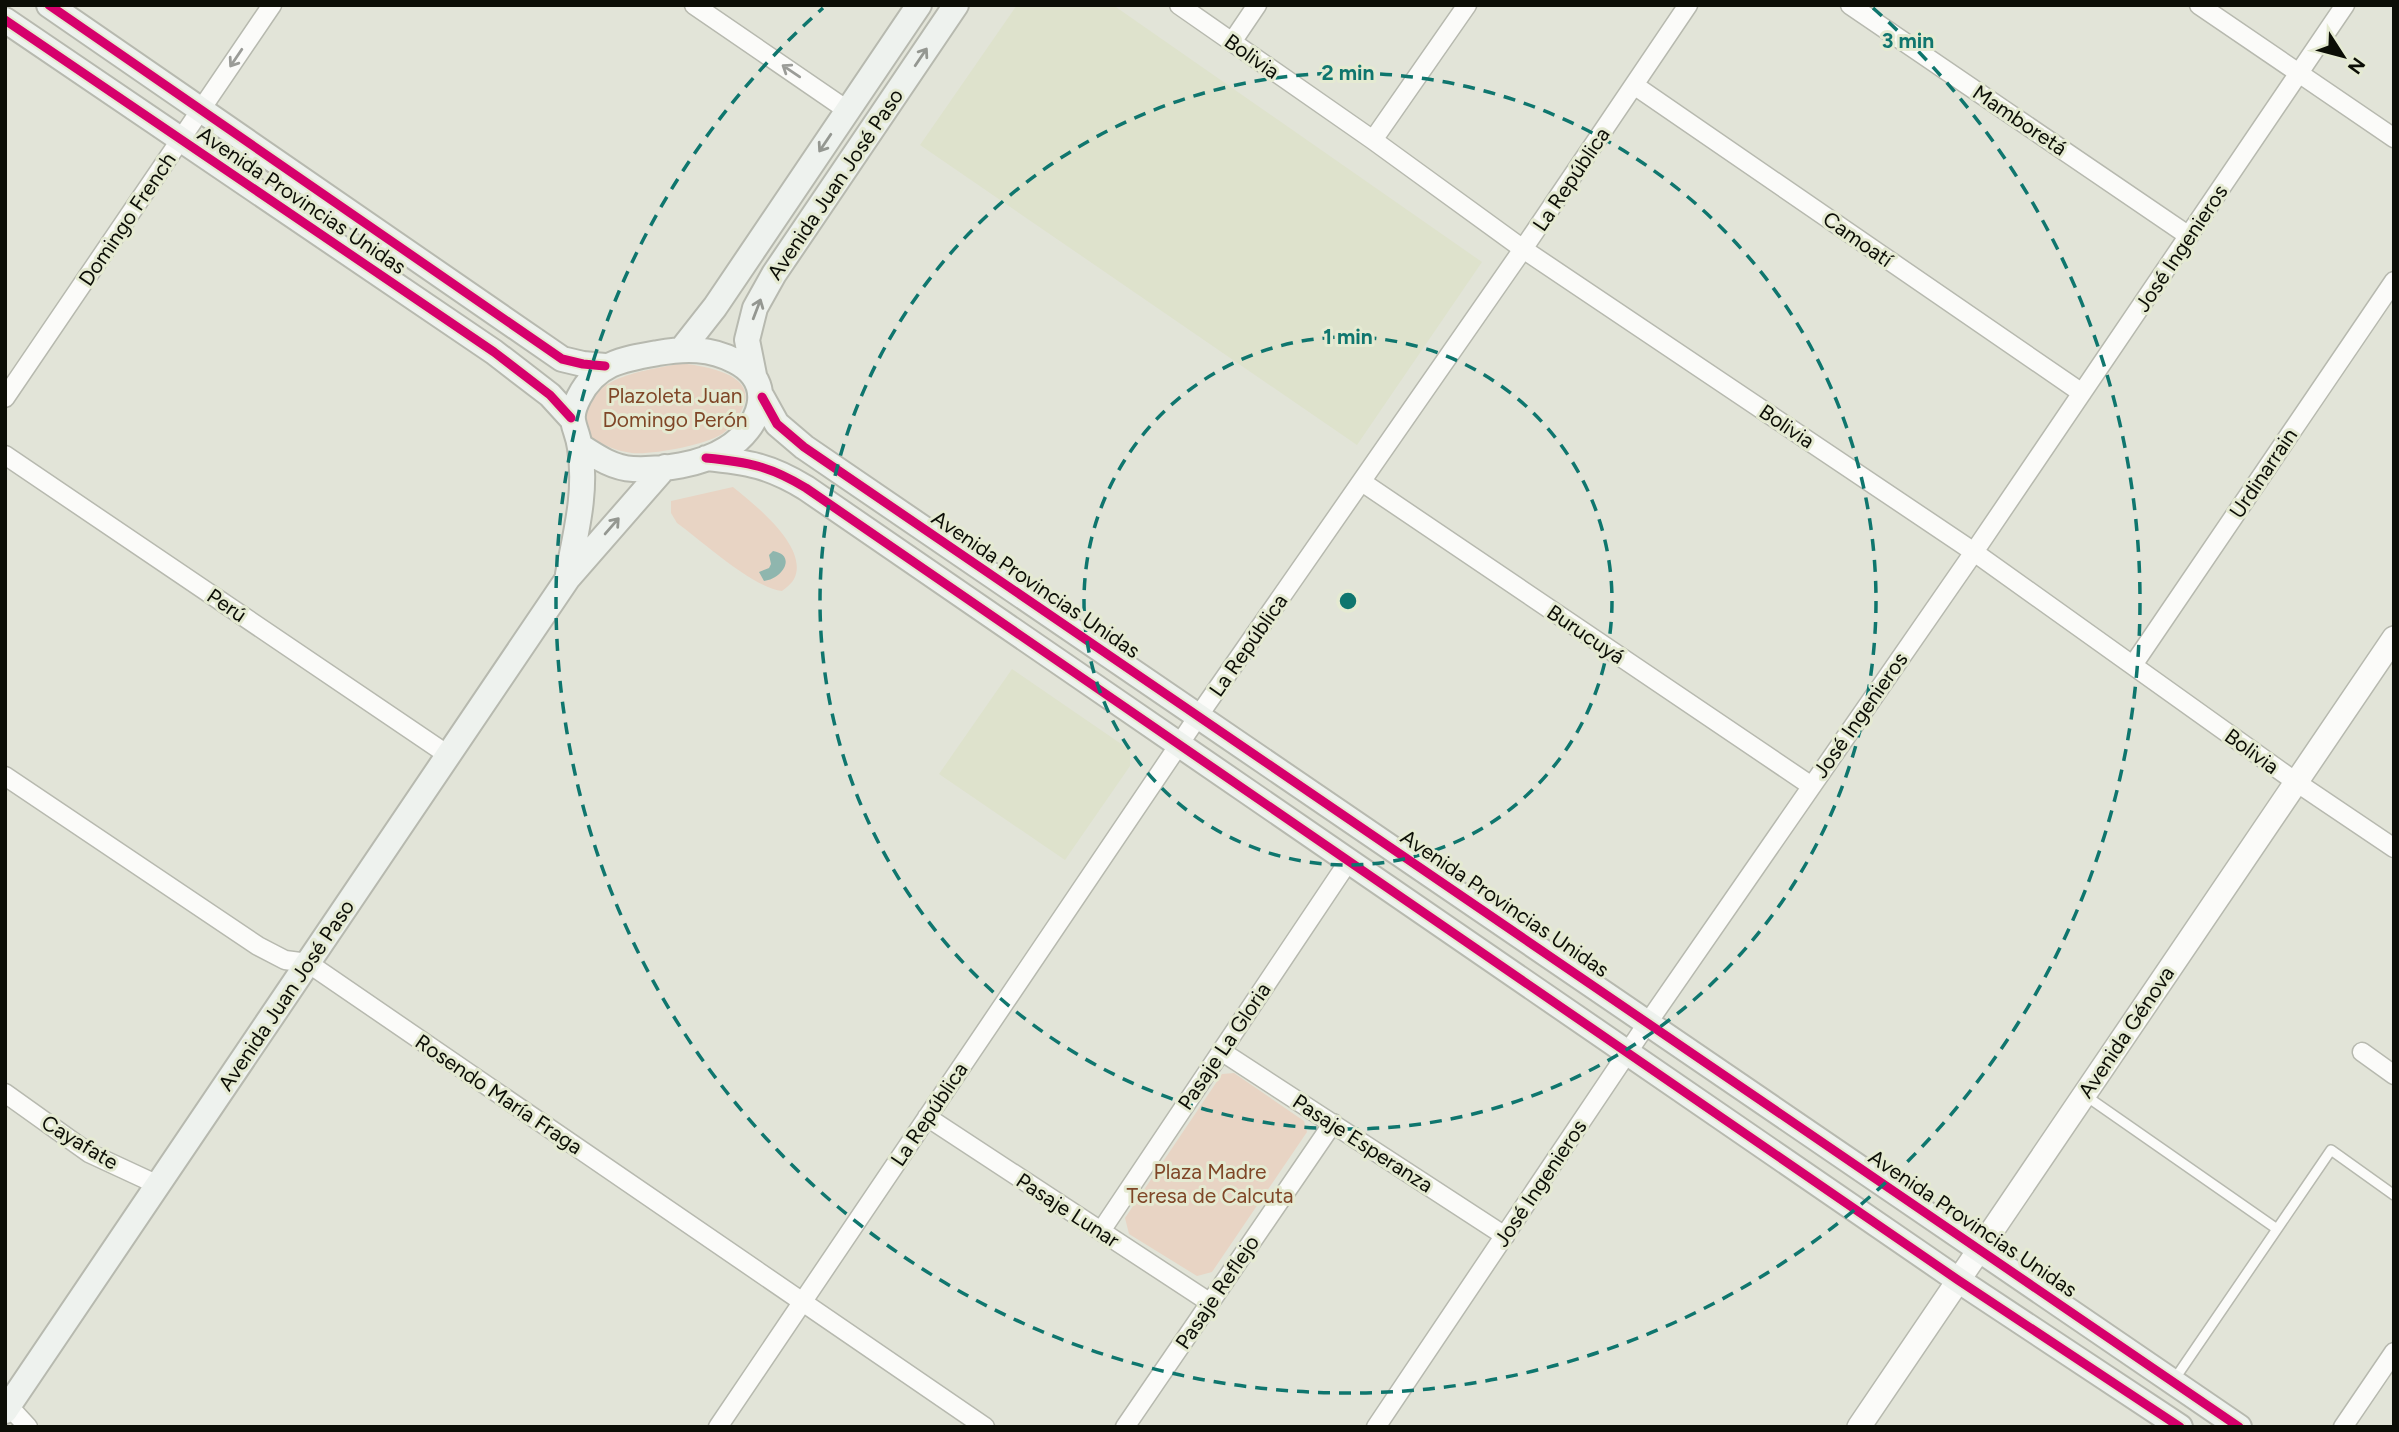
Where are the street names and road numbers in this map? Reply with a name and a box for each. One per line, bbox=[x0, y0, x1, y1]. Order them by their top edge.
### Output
street label: Bolivia bbox=[1220, 28, 1284, 84]
street label: Mamboretá bbox=[1968, 79, 2072, 161]
street label: Avenida Juan José Paso bbox=[762, 84, 908, 284]
street label: Avenida Provincias Unidas bbox=[193, 121, 411, 279]
street label: La República bbox=[1527, 123, 1615, 235]
street label: Domingo French bbox=[73, 148, 181, 290]
street label: José Ingenieros bbox=[2129, 180, 2233, 316]
street label: Camoatí bbox=[1818, 206, 1899, 273]
street label: Bolivia bbox=[1755, 399, 1819, 453]
street label: Urdinarrain bbox=[2224, 423, 2302, 523]
street label: Avenida Provincias Unidas bbox=[927, 505, 1145, 663]
street label: Perú bbox=[203, 583, 251, 627]
street label: La República bbox=[1204, 589, 1292, 701]
street label: Burucuyá bbox=[1543, 599, 1629, 669]
street label: José Ingenieros bbox=[1807, 647, 1913, 783]
street label: Bolivia bbox=[2220, 723, 2284, 779]
street label: Avenida Provincias Unidas bbox=[1396, 824, 1614, 982]
street label: Avenida Juan José Paso bbox=[213, 895, 359, 1095]
street label: Avenida Génova bbox=[2073, 961, 2179, 1103]
street label: Pasaje La Gloria bbox=[1172, 978, 1276, 1114]
street label: Rosendo María Fraga bbox=[411, 1029, 587, 1159]
street label: La República bbox=[885, 1058, 973, 1170]
street label: Pasaje Esperanza bbox=[1288, 1088, 1438, 1198]
street label: Cayafate bbox=[37, 1109, 123, 1175]
street label: José Ingenieros bbox=[1488, 1115, 1592, 1251]
street label: Avenida Provincias Unidas bbox=[1864, 1144, 2082, 1302]
street label: Pasaje Lunar bbox=[1012, 1167, 1124, 1253]
street label: Pasaje Reflejo bbox=[1170, 1230, 1264, 1354]

